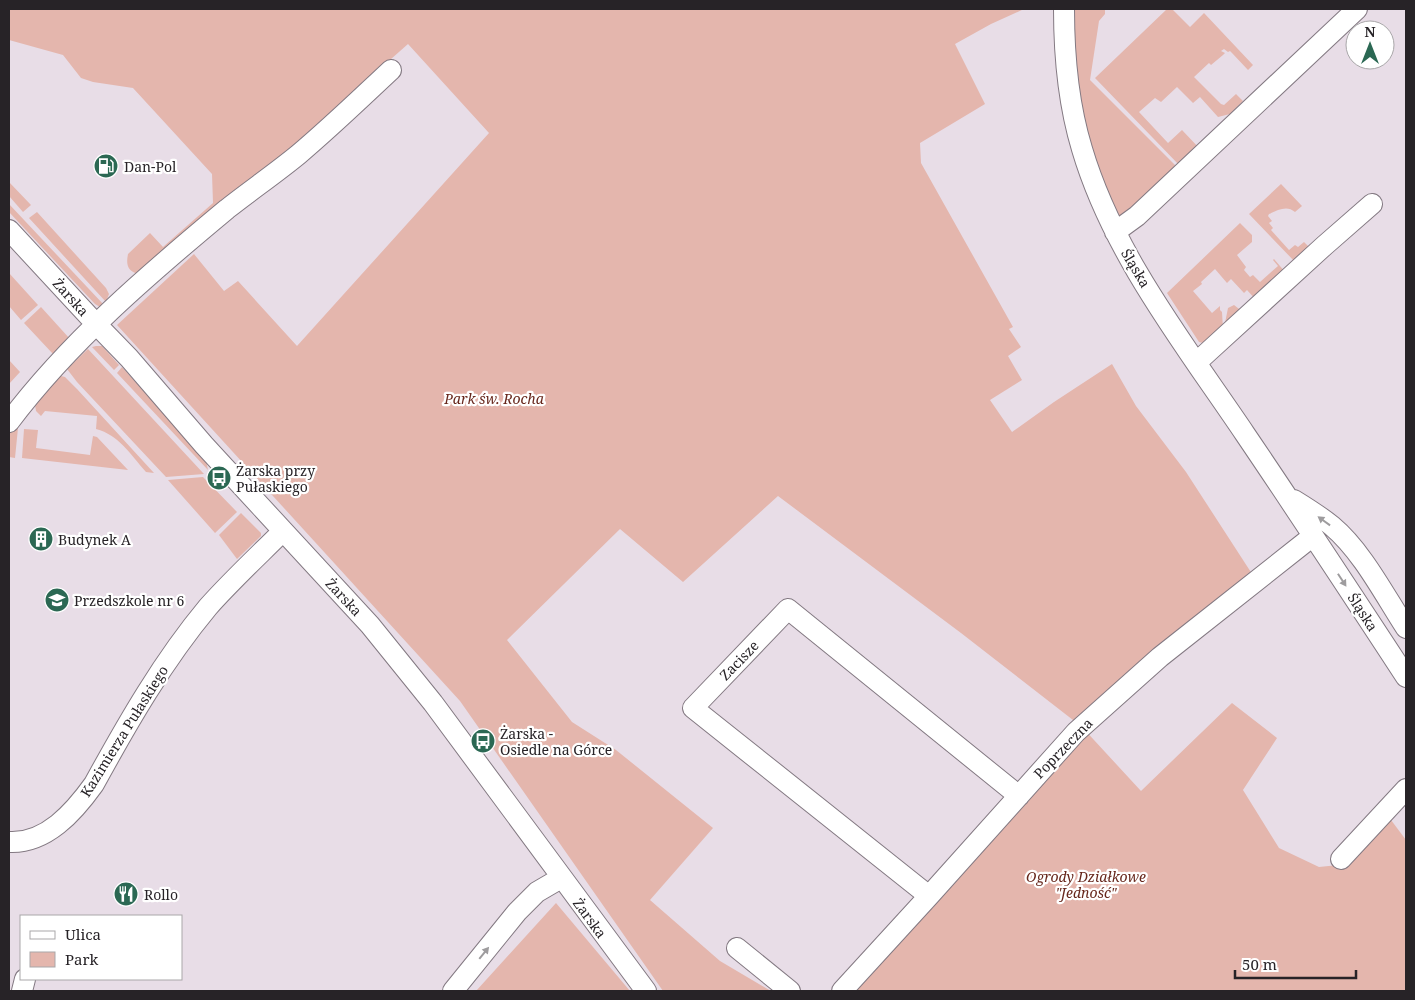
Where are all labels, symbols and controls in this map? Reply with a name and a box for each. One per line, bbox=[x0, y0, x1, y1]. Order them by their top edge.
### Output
north arrow bbox=[1345, 20, 1395, 70]
text: N bbox=[1364, 22, 1376, 41]
fuel station icon: Dan-Pol bbox=[93, 153, 119, 179]
place label: Dan-Pol bbox=[124, 157, 177, 176]
street label: Śląska bbox=[1117, 245, 1155, 291]
street label: Żarska bbox=[49, 274, 93, 320]
park label: Park św. Rocha bbox=[443, 389, 545, 408]
place label: Żarska przy Pułaskiego bbox=[236, 461, 315, 496]
bus stop icon: Żarska przy Pułaskiego bbox=[206, 465, 232, 491]
one-way arrow bbox=[1318, 515, 1331, 526]
building icon: Budynek A bbox=[28, 526, 54, 552]
place label: Budynek A bbox=[58, 530, 131, 549]
street label: Żarska bbox=[322, 574, 366, 620]
one-way arrow bbox=[1337, 574, 1347, 587]
school or university icon: Przedszkole nr 6 bbox=[44, 587, 70, 613]
street label: Śląska bbox=[1344, 589, 1383, 635]
place label: Przedszkole nr 6 bbox=[74, 591, 184, 610]
street label: Zacisze bbox=[715, 636, 763, 684]
street label: Kazimierza Pułaskiego bbox=[76, 662, 172, 800]
street label: Poprzeczna bbox=[1029, 714, 1097, 782]
place label: Żarska - Osiedle na Górce bbox=[500, 724, 612, 759]
bus stop icon: Żarska - Osiedle na Górce bbox=[470, 728, 496, 754]
park label: Ogrody Działkowe "Jedność" bbox=[1026, 867, 1146, 902]
restaurant icon: Rollo bbox=[113, 881, 139, 907]
place label: Rollo bbox=[144, 885, 178, 904]
street label: Żarska bbox=[569, 894, 611, 942]
legend bbox=[20, 915, 182, 980]
text: Ulica bbox=[65, 924, 101, 944]
one-way arrow bbox=[478, 947, 489, 960]
scale bar bbox=[1235, 948, 1356, 980]
text: Park bbox=[65, 949, 99, 969]
text: 50 m bbox=[1242, 954, 1277, 974]

